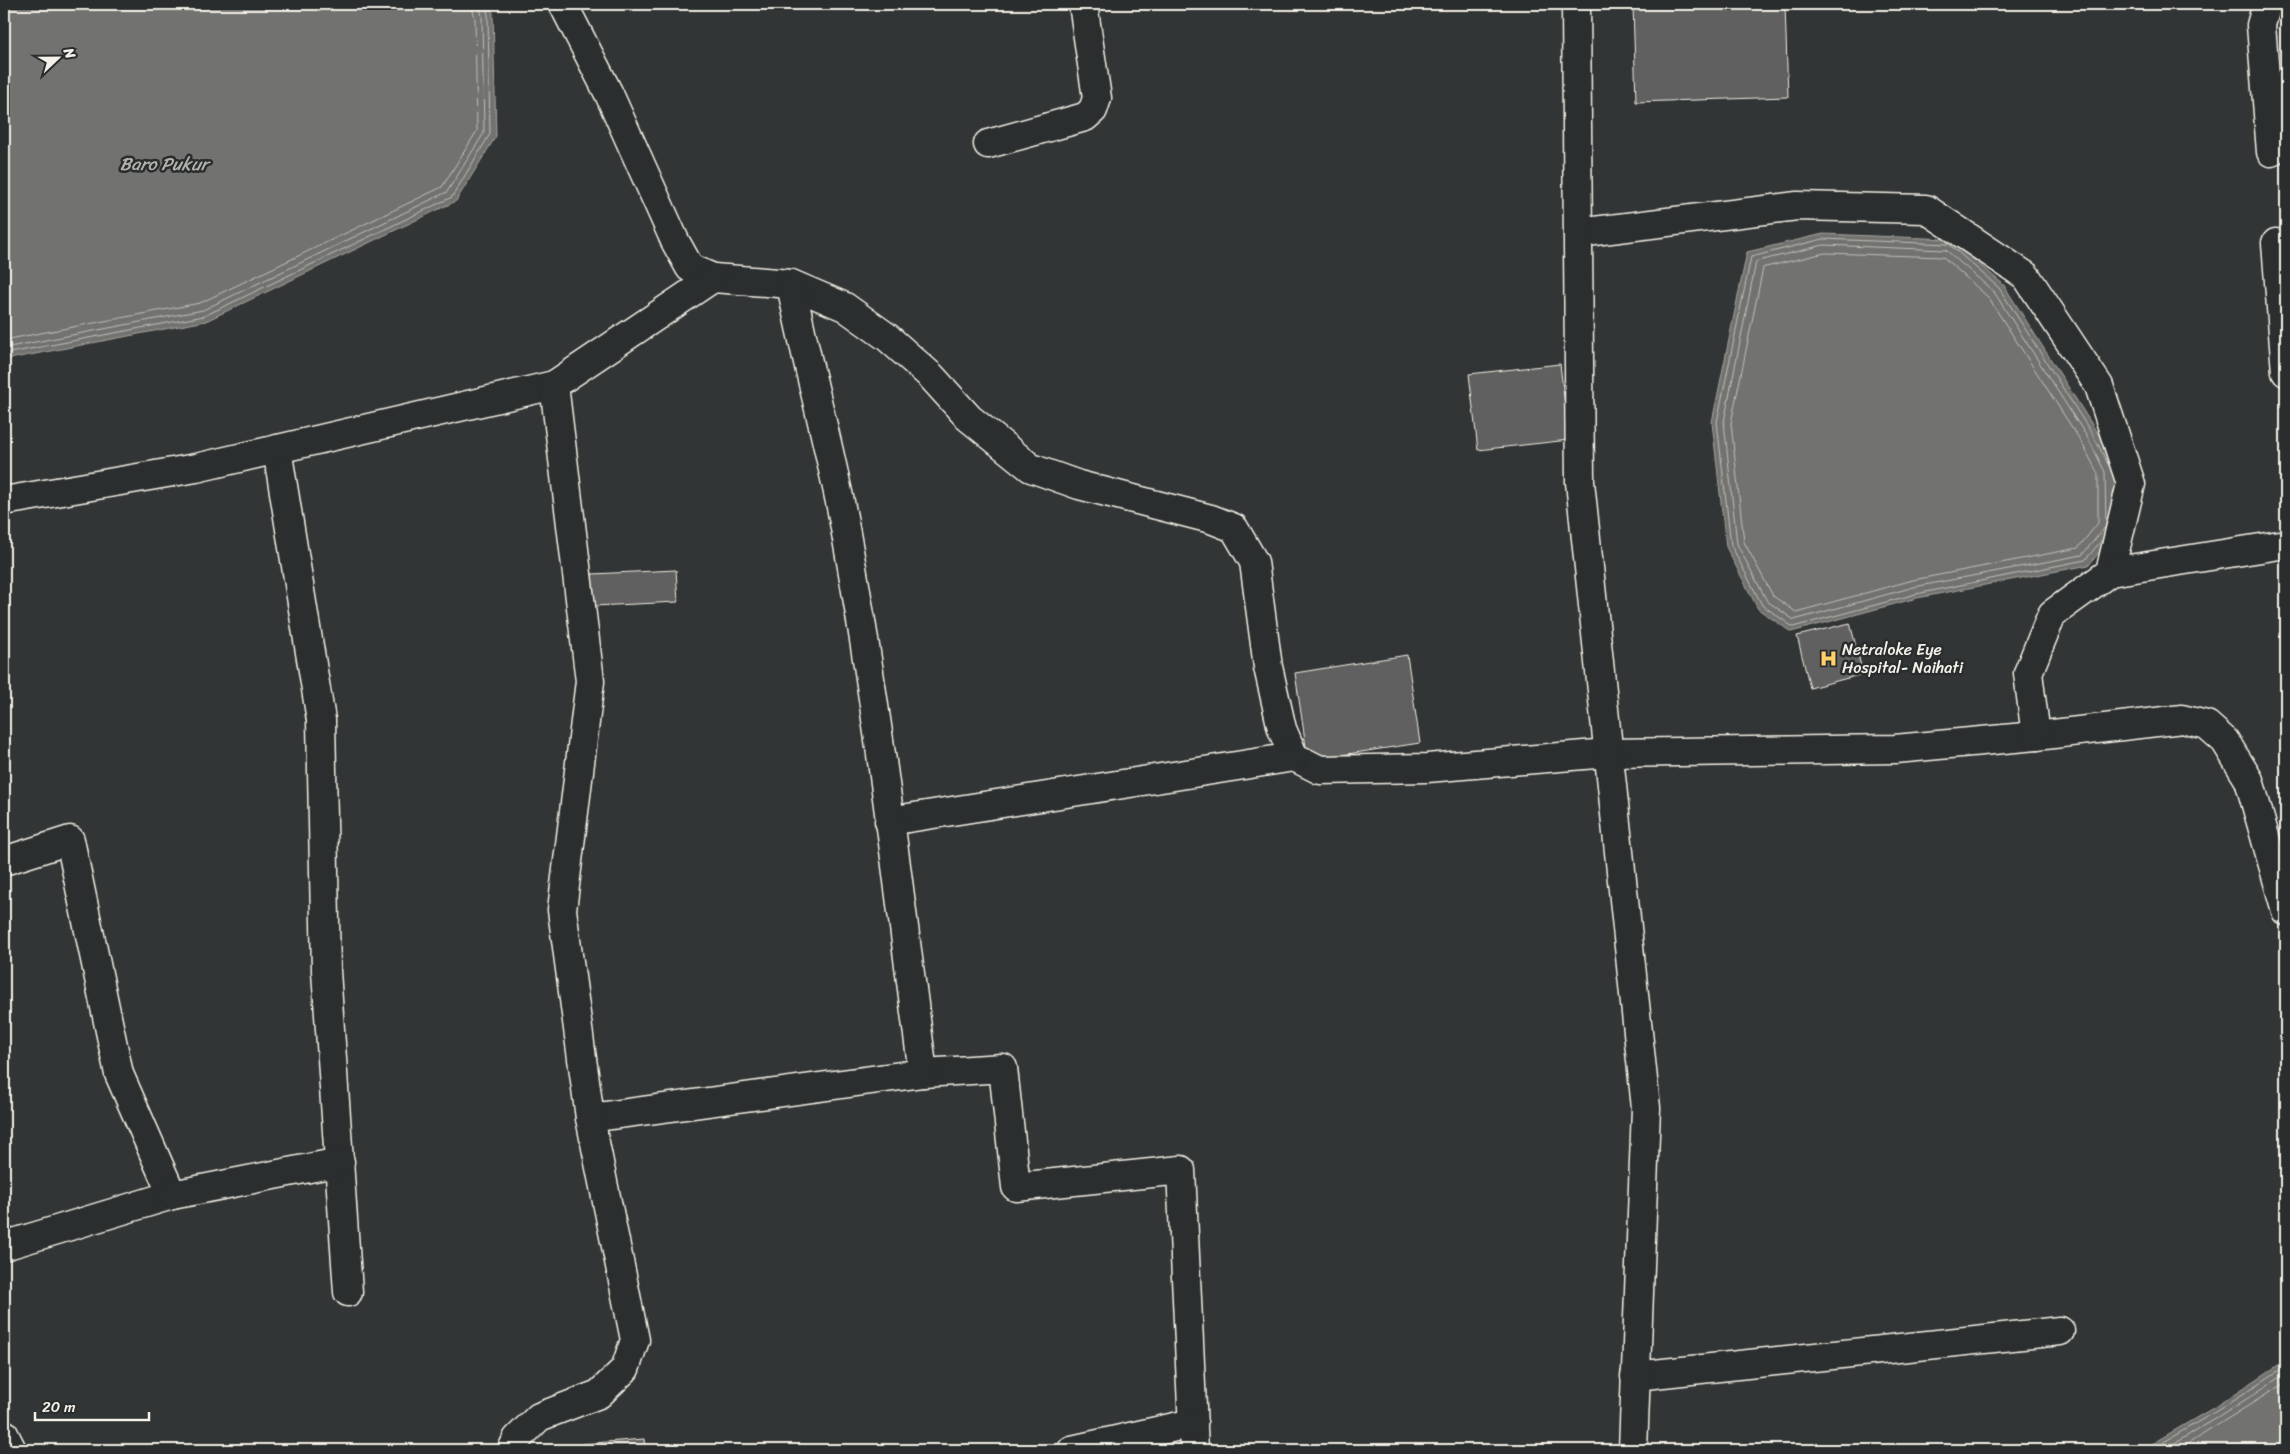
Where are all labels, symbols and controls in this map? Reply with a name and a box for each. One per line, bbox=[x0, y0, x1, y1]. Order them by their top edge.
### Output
north arrow bbox=[32, 32, 82, 82]
text: N bbox=[56, 43, 83, 63]
water label: Baro Pukur bbox=[120, 148, 212, 180]
place label: Netraloke Eye Hospital- Naihati bbox=[1842, 635, 1964, 682]
hospital icon: Netraloke Eye Hospital- Naihati bbox=[1818, 648, 1838, 668]
scale bar bbox=[35, 1389, 149, 1421]
text: 20 m bbox=[42, 1394, 76, 1420]

